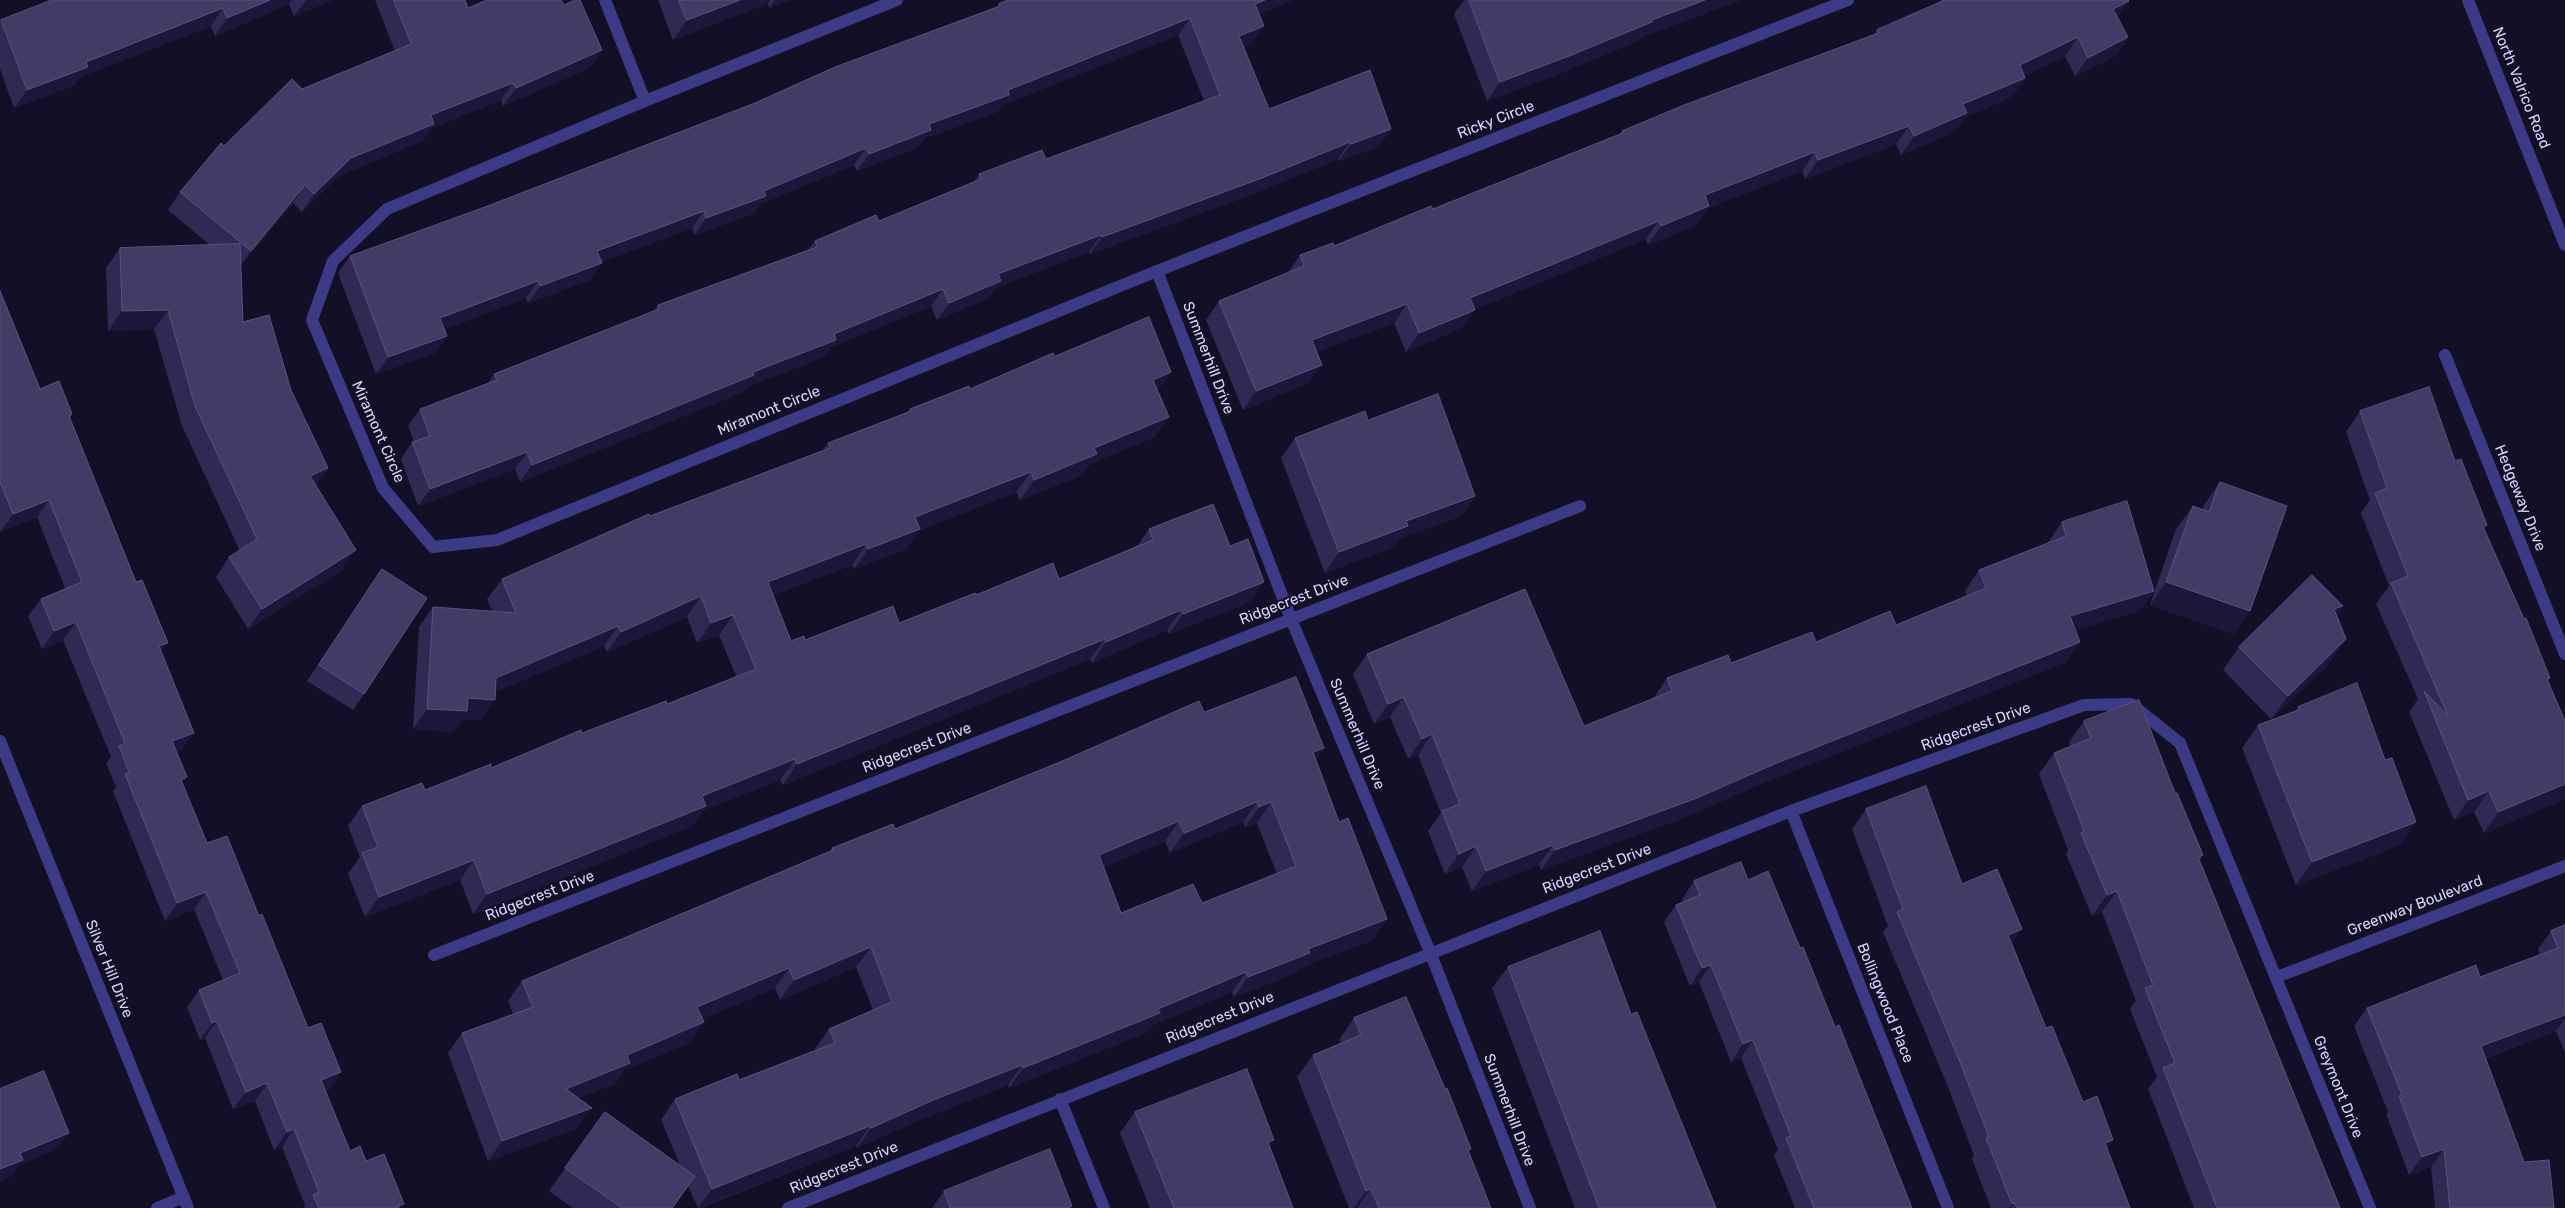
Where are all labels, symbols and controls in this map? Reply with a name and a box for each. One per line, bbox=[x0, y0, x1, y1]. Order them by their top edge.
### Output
street label: North Valrico Road bbox=[2488, 24, 2554, 152]
street label: Ricky Circle bbox=[1455, 97, 1537, 143]
street label: Summerhill Drive bbox=[1178, 299, 1238, 417]
street label: Miramont Circle bbox=[348, 378, 408, 486]
street label: Miramont Circle bbox=[715, 382, 823, 440]
street label: Hedgeway Drive bbox=[2490, 442, 2550, 554]
street label: Ridgecrest Drive bbox=[1237, 571, 1351, 629]
street label: Summerhill Drive bbox=[1325, 676, 1389, 792]
street label: Ridgecrest Drive bbox=[1919, 699, 2033, 755]
street label: Ridgecrest Drive bbox=[860, 719, 974, 777]
street label: Ridgecrest Drive bbox=[1540, 840, 1654, 898]
street label: Ridgecrest Drive bbox=[483, 867, 597, 925]
street label: Greenway Boulevard bbox=[2345, 872, 2485, 940]
street label: Silver Hill Drive bbox=[81, 918, 137, 1020]
street label: Bollingwood Place bbox=[1853, 941, 1917, 1065]
street label: Ridgecrest Drive bbox=[1163, 988, 1277, 1048]
street label: Greymont Drive bbox=[2309, 1033, 2367, 1141]
street label: Summerhill Drive bbox=[1479, 1051, 1539, 1169]
street label: Ridgecrest Drive bbox=[787, 1138, 901, 1198]

